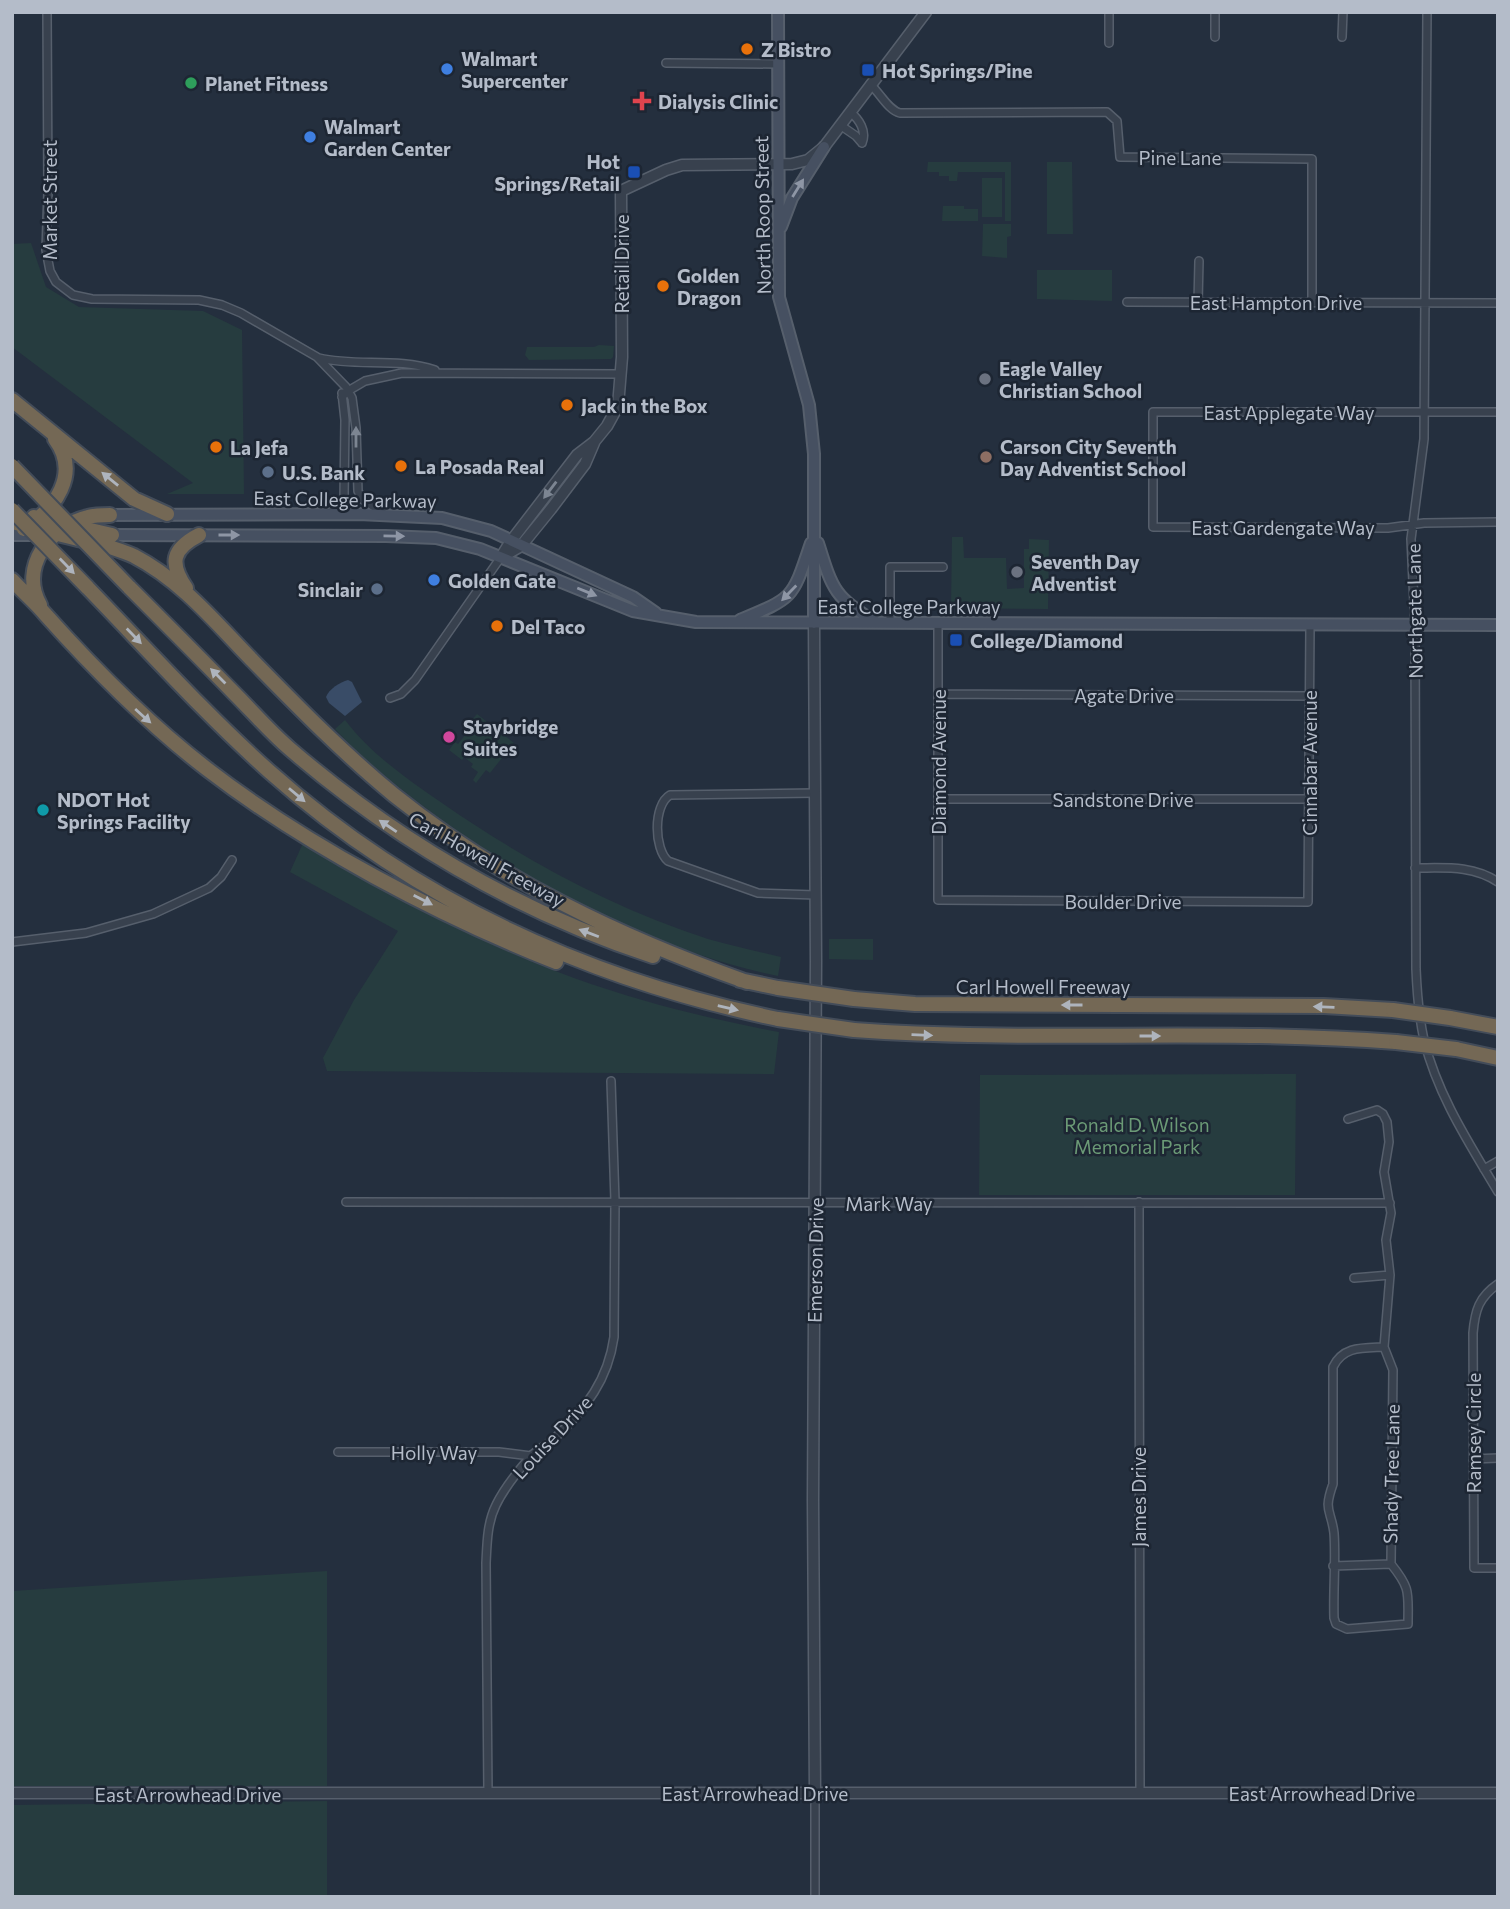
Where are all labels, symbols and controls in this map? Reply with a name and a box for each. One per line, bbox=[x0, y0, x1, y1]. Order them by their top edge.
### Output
place label: Z Bistro bbox=[761, 38, 831, 61]
marker: Z Bistro bbox=[739, 41, 755, 57]
place label: Walmart Supercenter bbox=[461, 47, 568, 92]
place label: Hot Springs/Pine bbox=[882, 59, 1033, 82]
marker: Walmart Supercenter bbox=[439, 61, 455, 77]
marker: Hot Springs/Pine bbox=[860, 62, 876, 78]
place label: Planet Fitness bbox=[205, 72, 328, 95]
marker: Planet Fitness bbox=[183, 75, 199, 91]
place label: Dialysis Clinic bbox=[658, 90, 778, 113]
marker: Dialysis Clinic bbox=[632, 91, 652, 111]
place label: Walmart Garden Center bbox=[324, 115, 451, 160]
marker: Walmart Garden Center bbox=[302, 129, 318, 145]
street label: North Roop Street bbox=[749, 135, 775, 295]
street label: Market Street bbox=[38, 140, 61, 260]
street label: Pine Lane bbox=[1138, 146, 1222, 169]
place label: Hot Springs/Retail bbox=[494, 150, 620, 195]
marker: Hot Springs/Retail bbox=[626, 164, 642, 180]
one-way arrow bbox=[792, 179, 805, 198]
street label: Retail Drive bbox=[610, 215, 633, 313]
place label: Golden Dragon bbox=[677, 264, 741, 309]
marker: Golden Dragon bbox=[655, 278, 671, 294]
street label: East Hampton Drive bbox=[1190, 291, 1362, 314]
place label: Eagle Valley Christian School bbox=[999, 357, 1142, 402]
marker: Eagle Valley Christian School bbox=[977, 371, 993, 387]
place label: Jack in the Box bbox=[581, 394, 708, 417]
marker: Jack in the Box bbox=[559, 397, 575, 413]
street label: East Applegate Way bbox=[1203, 401, 1375, 424]
one-way arrow bbox=[350, 426, 362, 448]
place label: Carson City Seventh Day Adventist School bbox=[1000, 435, 1186, 480]
place label: La Jefa bbox=[230, 436, 288, 459]
marker: La Jefa bbox=[208, 439, 224, 455]
marker: Carson City Seventh Day Adventist School bbox=[978, 449, 994, 465]
place label: La Posada Real bbox=[415, 455, 544, 478]
marker: La Posada Real bbox=[393, 458, 409, 474]
place label: U.S. Bank bbox=[282, 461, 365, 484]
marker: U.S. Bank bbox=[260, 464, 276, 480]
one-way arrow bbox=[101, 472, 118, 487]
one-way arrow bbox=[543, 480, 558, 498]
street label: East College Parkway bbox=[253, 486, 437, 512]
street label: East Gardengate Way bbox=[1191, 516, 1375, 539]
one-way arrow bbox=[218, 529, 240, 541]
one-way arrow bbox=[384, 530, 406, 542]
street label: Northgate Lane bbox=[1401, 543, 1427, 679]
place label: Seventh Day Adventist bbox=[1031, 550, 1140, 595]
one-way arrow bbox=[58, 557, 74, 574]
marker: Seventh Day Adventist bbox=[1009, 564, 1025, 580]
place label: Golden Gate bbox=[448, 569, 556, 592]
marker: Golden Gate bbox=[426, 572, 442, 588]
place label: Sinclair bbox=[298, 578, 363, 601]
marker: Sinclair bbox=[369, 581, 385, 597]
one-way arrow bbox=[781, 584, 797, 602]
one-way arrow bbox=[577, 587, 598, 598]
street label: East College Parkway bbox=[817, 595, 1001, 618]
place label: Del Taco bbox=[511, 615, 585, 638]
marker: Del Taco bbox=[489, 618, 505, 634]
one-way arrow bbox=[126, 627, 142, 644]
place label: College/Diamond bbox=[970, 629, 1123, 652]
marker: College/Diamond bbox=[948, 632, 964, 648]
one-way arrow bbox=[209, 668, 226, 685]
street label: Agate Drive bbox=[1074, 684, 1174, 707]
street label: Diamond Avenue bbox=[927, 689, 950, 835]
street label: Cinnabar Avenue bbox=[1298, 690, 1321, 836]
one-way arrow bbox=[134, 708, 151, 723]
place label: Staybridge Suites bbox=[463, 715, 558, 760]
marker: Staybridge Suites bbox=[441, 729, 457, 745]
one-way arrow bbox=[288, 787, 306, 803]
place label: NDOT Hot Springs Facility bbox=[57, 788, 191, 833]
street label: Sandstone Drive bbox=[1053, 788, 1194, 811]
marker: NDOT Hot Springs Facility bbox=[35, 802, 51, 818]
street label: Carl Howell Freeway bbox=[405, 807, 569, 911]
one-way arrow bbox=[379, 820, 398, 833]
street label: Boulder Drive bbox=[1064, 890, 1182, 913]
one-way arrow bbox=[413, 895, 433, 906]
one-way arrow bbox=[578, 927, 599, 938]
street label: Carl Howell Freeway bbox=[956, 975, 1131, 998]
one-way arrow bbox=[1061, 999, 1083, 1011]
one-way arrow bbox=[1313, 1001, 1335, 1012]
one-way arrow bbox=[717, 1003, 739, 1014]
one-way arrow bbox=[911, 1029, 933, 1040]
one-way arrow bbox=[1139, 1030, 1161, 1042]
park label: Ronald D. Wilson Memorial Park bbox=[1064, 1113, 1210, 1158]
street label: Mark Way bbox=[845, 1192, 933, 1215]
street label: Emerson Drive bbox=[802, 1197, 828, 1323]
street label: Ramsey Circle bbox=[1462, 1373, 1485, 1493]
street label: Louise Drive bbox=[507, 1390, 597, 1484]
street label: Shady Tree Lane bbox=[1378, 1404, 1404, 1544]
street label: Holly Way bbox=[391, 1441, 477, 1464]
street label: James Drive bbox=[1127, 1447, 1150, 1547]
street label: East Arrowhead Drive bbox=[662, 1782, 848, 1805]
street label: East Arrowhead Drive bbox=[1229, 1782, 1415, 1805]
street label: East Arrowhead Drive bbox=[95, 1783, 281, 1806]

